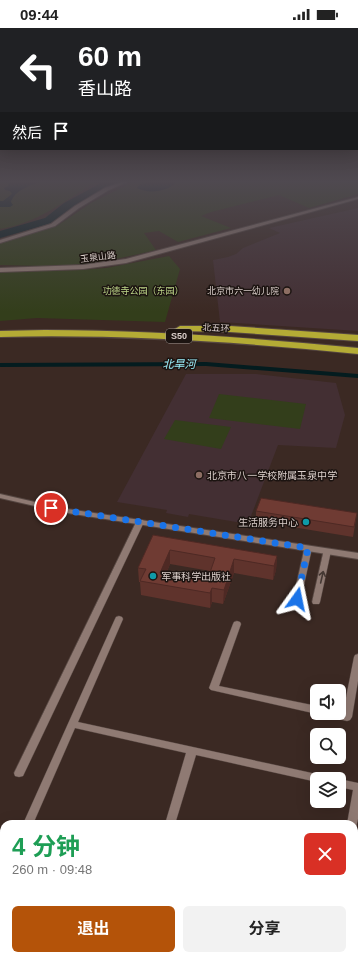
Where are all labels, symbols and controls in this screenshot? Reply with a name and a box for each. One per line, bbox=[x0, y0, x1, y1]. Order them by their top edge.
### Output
text: 09:44 bbox=[20, 6, 58, 23]
text: 60 m bbox=[78, 41, 142, 72]
icon: left bbox=[12, 44, 64, 96]
text: 香山路 bbox=[78, 79, 132, 99]
icon: arrive bbox=[50, 120, 72, 142]
text: 然后 bbox=[12, 124, 42, 141]
street label: 玉泉山路 bbox=[80, 250, 116, 264]
park label: 功德寺公园（东园） bbox=[102, 285, 184, 296]
place label: 北京市六一幼儿院 bbox=[207, 286, 279, 296]
marker: 北京市六一幼儿院 bbox=[282, 286, 292, 296]
street label: 北五环 bbox=[202, 322, 230, 334]
road number: S50 bbox=[166, 329, 192, 343]
water label: 北旱河 bbox=[163, 358, 197, 370]
marker: 北京市八一学校附属玉泉中学 bbox=[194, 470, 204, 480]
place label: 北京市八一学校附属玉泉中学 bbox=[207, 470, 337, 481]
pin bbox=[34, 491, 68, 525]
icon: arrive bbox=[40, 497, 62, 519]
place label: 生活服务中心 bbox=[238, 517, 298, 528]
marker: 生活服务中心 bbox=[301, 517, 311, 527]
marker: 军事科学出版社 bbox=[148, 571, 158, 581]
place label: 军事科学出版社 bbox=[161, 571, 231, 582]
one-way arrow bbox=[318, 571, 326, 584]
position arrow bbox=[276, 578, 318, 620]
map controls bbox=[310, 684, 346, 808]
button: sound bbox=[310, 684, 346, 720]
button: search bbox=[310, 728, 346, 764]
button: layers bbox=[310, 772, 346, 808]
text: 4 分钟 bbox=[12, 833, 80, 860]
button: close bbox=[304, 833, 346, 875]
text: 260 m · 09:48 bbox=[12, 862, 92, 877]
button: 退出 bbox=[12, 906, 175, 952]
button: 分享 bbox=[183, 906, 346, 952]

